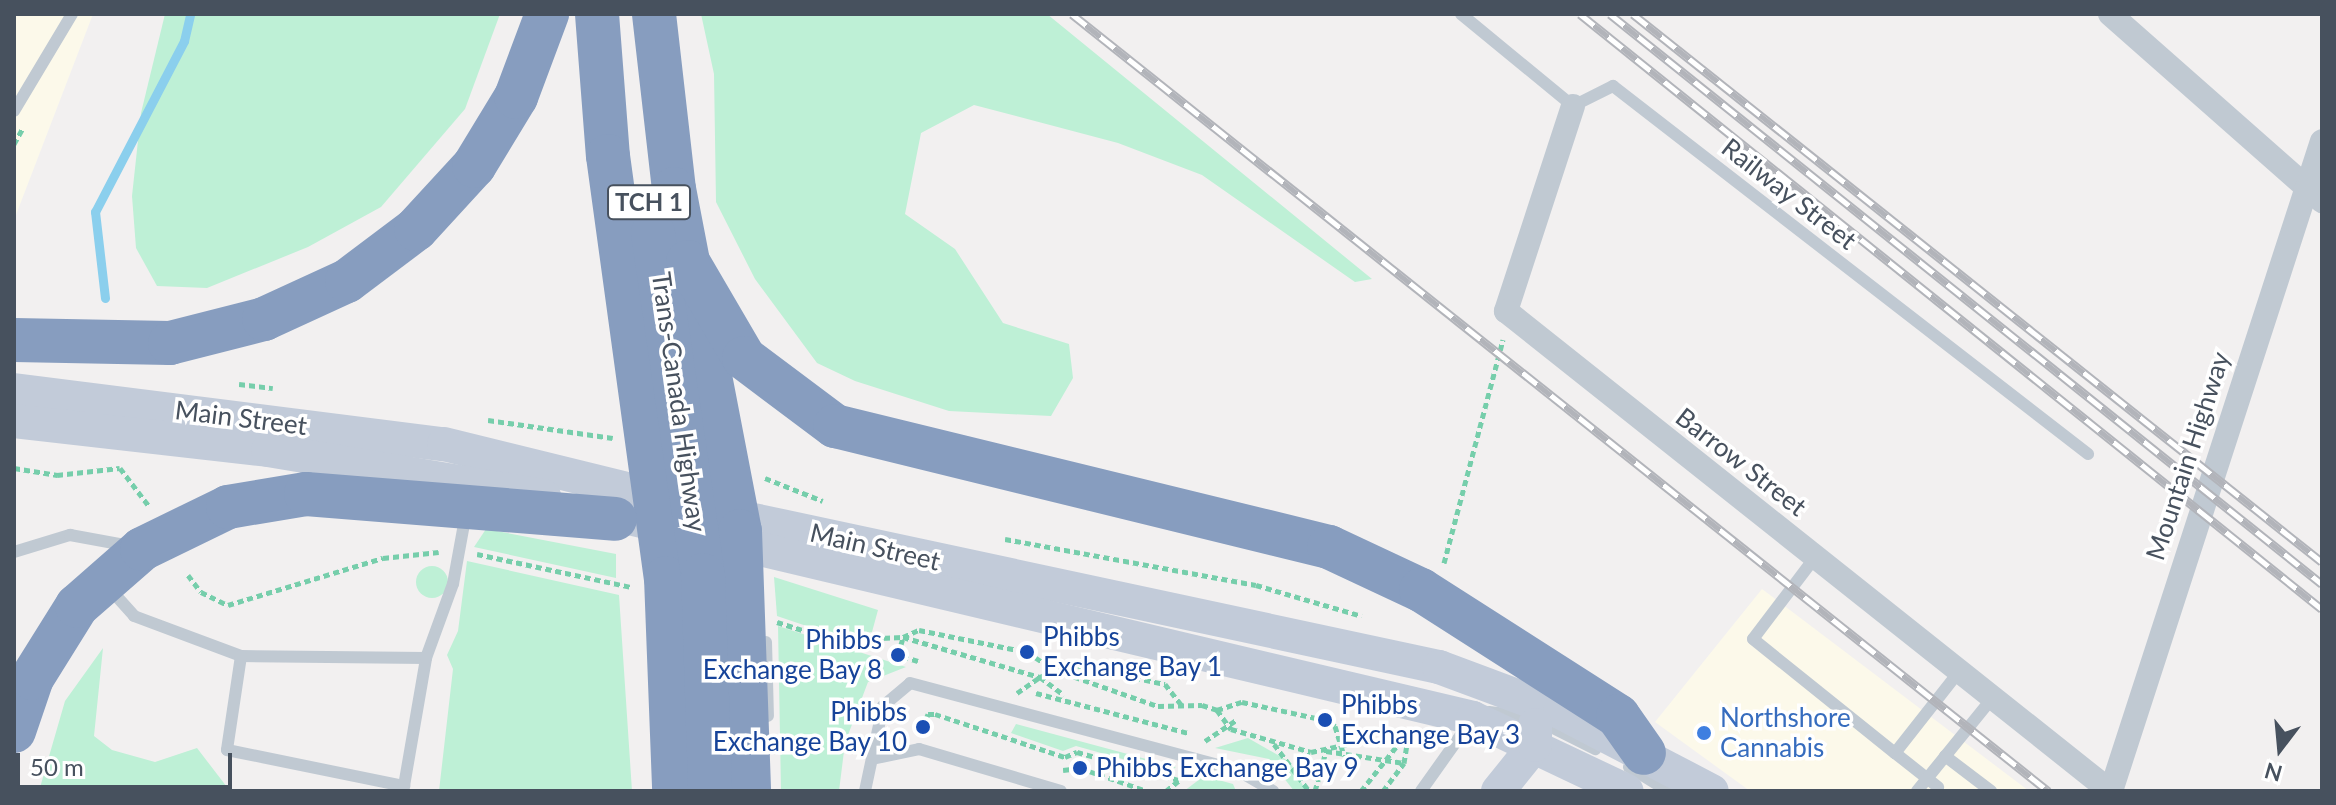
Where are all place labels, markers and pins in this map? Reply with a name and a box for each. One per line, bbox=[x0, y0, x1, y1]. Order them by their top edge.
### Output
place label: Phibbs Exchange Bay 1 bbox=[1043, 621, 1223, 682]
place label: Phibbs Exchange Bay 8 bbox=[702, 624, 882, 686]
marker: Phibbs Exchange Bay 1 bbox=[1018, 643, 1036, 661]
marker: Phibbs Exchange Bay 8 bbox=[889, 646, 907, 664]
place label: Phibbs Exchange Bay 3 bbox=[1341, 689, 1521, 750]
place label: Phibbs Exchange Bay 10 bbox=[712, 696, 907, 758]
place label: Northshore Cannabis bbox=[1720, 702, 1851, 764]
marker: Phibbs Exchange Bay 3 bbox=[1316, 711, 1334, 729]
marker: Phibbs Exchange Bay 10 bbox=[914, 718, 932, 736]
marker: Northshore Cannabis bbox=[1695, 724, 1713, 742]
place label: Phibbs Exchange Bay 9 bbox=[1096, 752, 1359, 784]
marker: Phibbs Exchange Bay 9 bbox=[1071, 759, 1089, 777]

